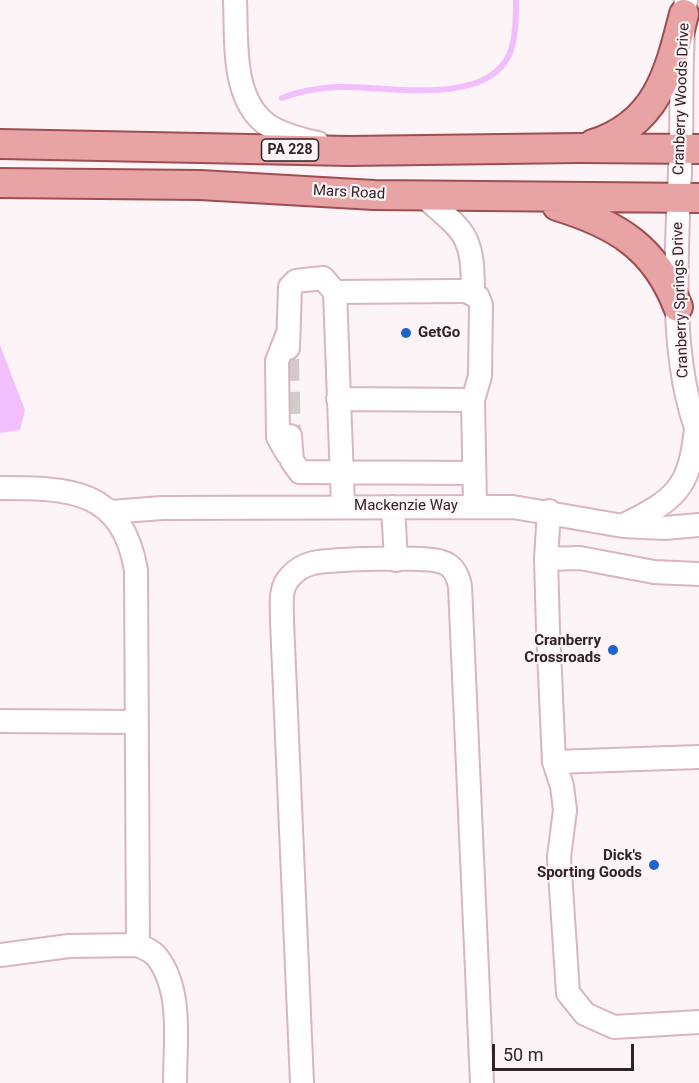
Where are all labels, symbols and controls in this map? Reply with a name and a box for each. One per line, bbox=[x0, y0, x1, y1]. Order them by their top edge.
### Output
street label: Cranberry Woods Drive bbox=[670, 23, 694, 175]
road number: PA 228 bbox=[262, 139, 318, 161]
street label: Mars Road bbox=[312, 182, 386, 204]
street label: Cranberry Springs Drive bbox=[669, 222, 693, 378]
place label: GetGo bbox=[418, 324, 460, 342]
marker: GetGo bbox=[399, 326, 413, 340]
street label: Mackenzie Way bbox=[354, 497, 458, 515]
place label: Cranberry Crossroads bbox=[524, 632, 601, 667]
marker: Cranberry Crossroads bbox=[606, 643, 620, 657]
place label: Dick's Sporting Goods bbox=[537, 847, 642, 882]
marker: Dick's Sporting Goods bbox=[647, 858, 661, 872]
scale bar bbox=[495, 1032, 638, 1070]
text: 50 m bbox=[503, 1044, 543, 1065]

